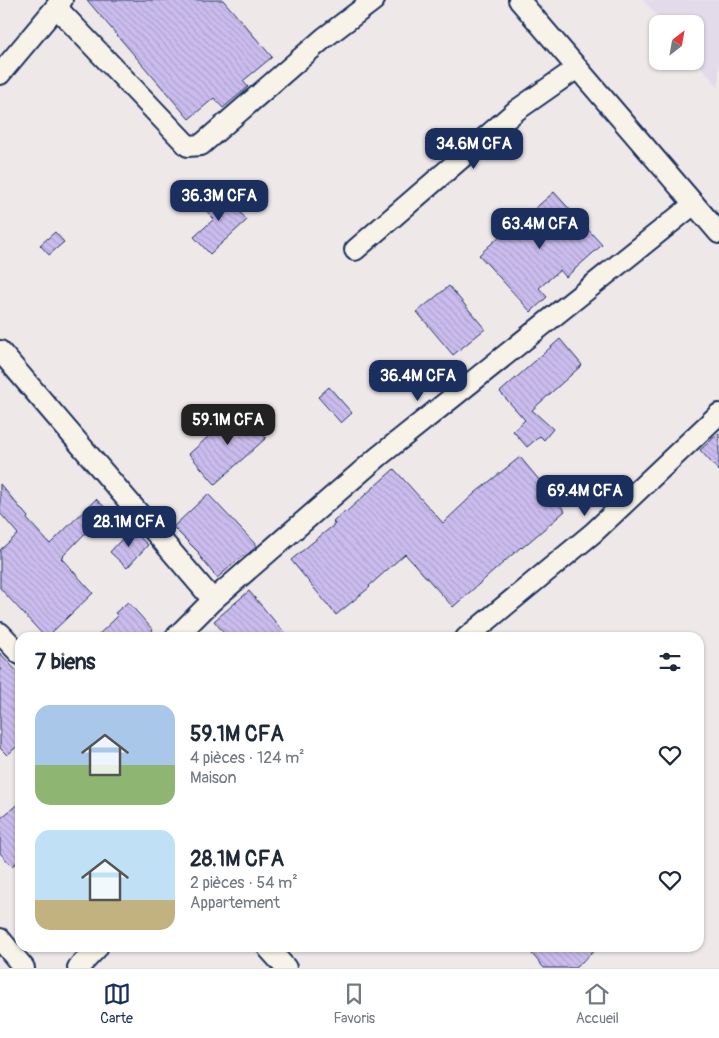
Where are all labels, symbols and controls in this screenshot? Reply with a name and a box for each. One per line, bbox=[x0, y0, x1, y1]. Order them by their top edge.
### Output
north arrow bbox=[649, 15, 704, 70]
map controls bbox=[649, 15, 704, 70]
pin: 34.6M CFA bbox=[417, 128, 531, 170]
text: 34.6M CFA bbox=[436, 134, 512, 154]
pin: 36.3M CFA bbox=[162, 180, 276, 222]
text: 36.3M CFA bbox=[181, 186, 257, 206]
pin: 63.4M CFA bbox=[483, 208, 597, 250]
text: 63.4M CFA bbox=[502, 214, 578, 234]
pin: 36.4M CFA bbox=[361, 360, 475, 402]
text: 36.4M CFA bbox=[380, 366, 456, 386]
pin: 59.1M CFA bbox=[171, 404, 285, 446]
text: 59.1M CFA bbox=[192, 410, 264, 430]
pin: 69.4M CFA bbox=[528, 474, 642, 517]
text: 69.4M CFA bbox=[547, 481, 623, 501]
pin: 28.1M CFA bbox=[72, 506, 186, 548]
text: 28.1M CFA bbox=[93, 512, 165, 532]
icon: filters bbox=[656, 648, 684, 676]
text: 7 biens bbox=[35, 649, 96, 676]
text: 59.1M CFA bbox=[190, 721, 284, 748]
icon: home bbox=[75, 725, 135, 785]
icon: heart bbox=[656, 741, 684, 769]
text: 4 pièces · 124 m² bbox=[190, 748, 305, 768]
text: Maison bbox=[190, 768, 236, 788]
text: 28.1M CFA bbox=[190, 846, 284, 873]
icon: home bbox=[75, 850, 135, 910]
icon: heart bbox=[656, 866, 684, 894]
text: 2 pièces · 54 m² bbox=[190, 873, 298, 893]
text: Appartement bbox=[190, 893, 280, 913]
tab: Carte bbox=[100, 980, 133, 1027]
tab: Favoris bbox=[333, 980, 375, 1027]
tab: Accueil bbox=[576, 980, 619, 1027]

